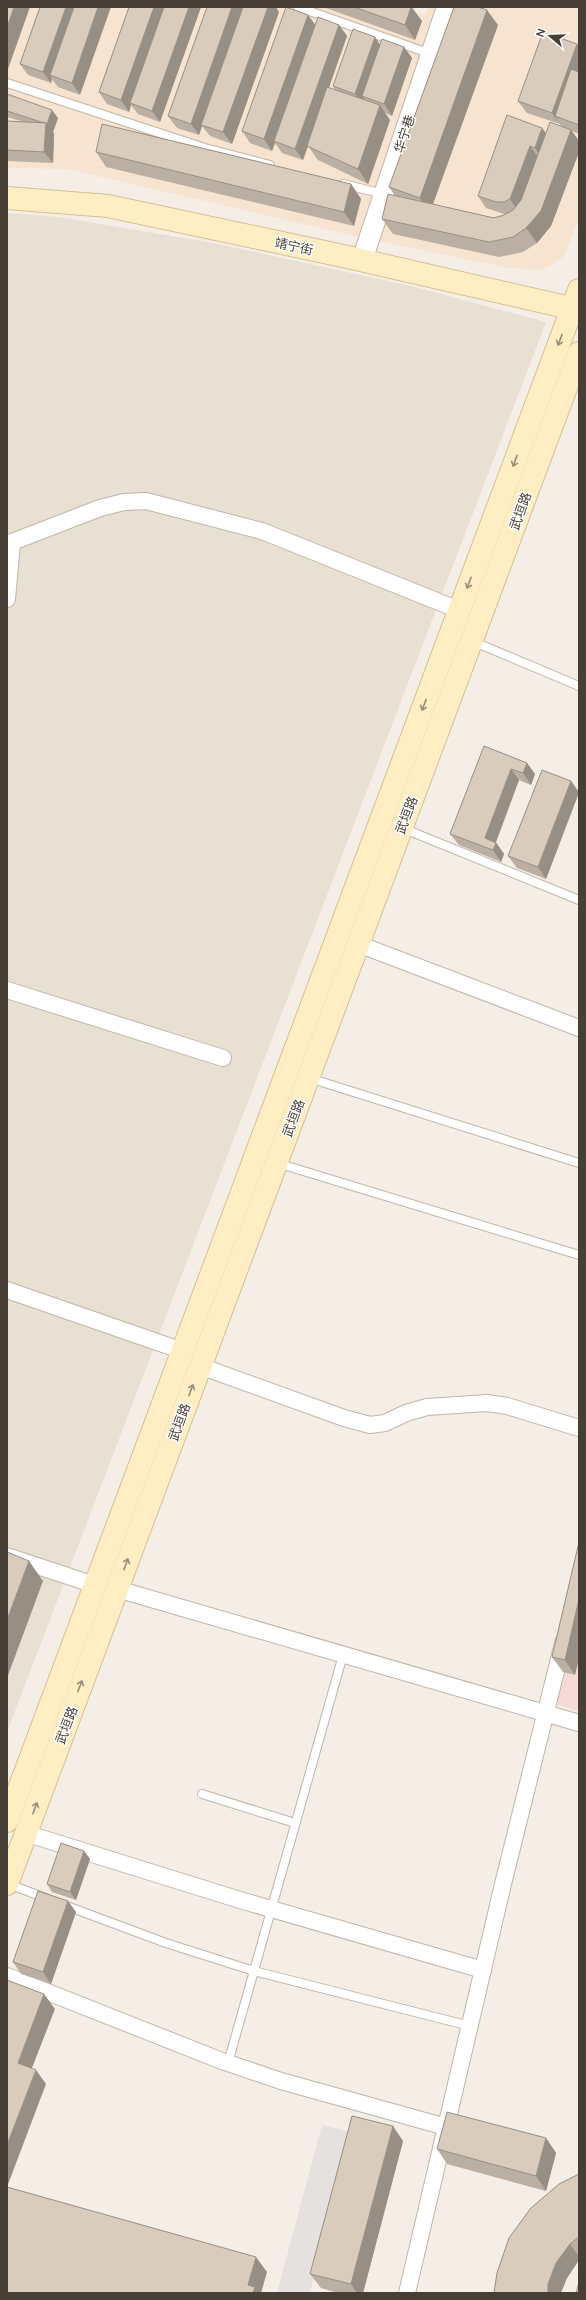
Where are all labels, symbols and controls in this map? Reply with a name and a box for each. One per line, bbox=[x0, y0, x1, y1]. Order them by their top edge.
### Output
north arrow bbox=[530, 16, 570, 56]
text: N bbox=[533, 27, 548, 39]
street label: 华宁巷 bbox=[390, 113, 419, 155]
street label: 靖宁街 bbox=[273, 234, 315, 259]
one-way arrow bbox=[556, 333, 564, 345]
one-way arrow bbox=[511, 455, 518, 468]
street label: 武垣路 bbox=[506, 490, 535, 532]
one-way arrow bbox=[465, 577, 473, 589]
one-way arrow bbox=[419, 699, 427, 711]
street label: 武垣路 bbox=[392, 794, 421, 836]
street label: 武垣路 bbox=[279, 1097, 308, 1139]
one-way arrow bbox=[188, 1384, 196, 1396]
street label: 武垣路 bbox=[165, 1401, 194, 1443]
one-way arrow bbox=[123, 1558, 130, 1571]
one-way arrow bbox=[77, 1680, 85, 1692]
street label: 武垣路 bbox=[52, 1704, 81, 1746]
one-way arrow bbox=[32, 1801, 39, 1814]

